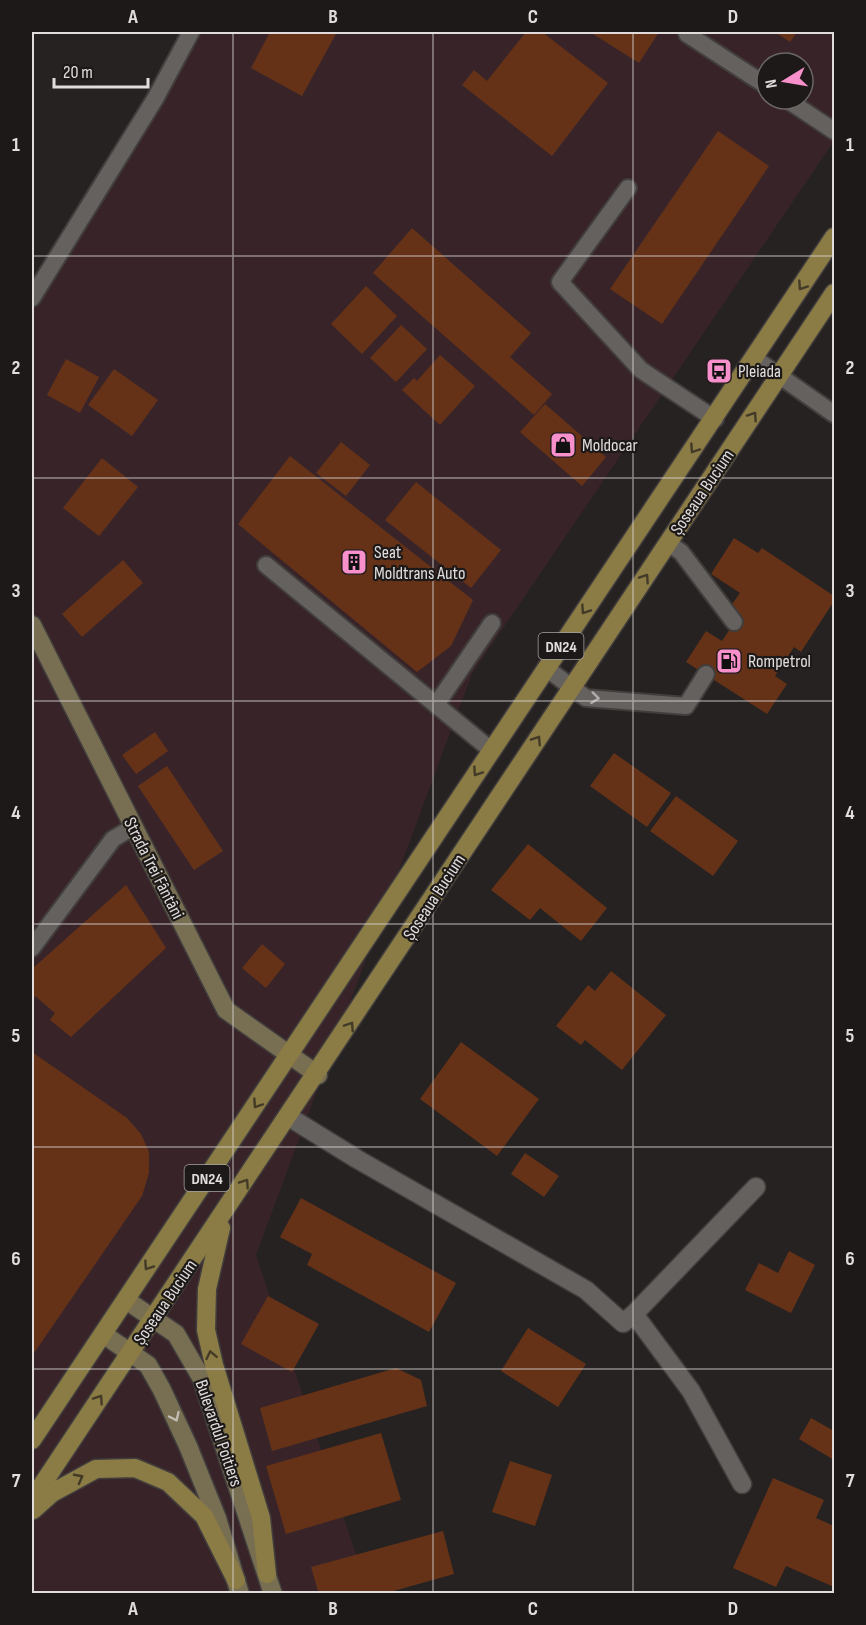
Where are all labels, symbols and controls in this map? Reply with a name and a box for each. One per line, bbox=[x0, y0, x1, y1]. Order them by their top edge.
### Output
text: A bbox=[127, 5, 138, 29]
text: B bbox=[328, 5, 338, 29]
text: C bbox=[528, 5, 538, 29]
text: D bbox=[728, 5, 738, 29]
scale bar bbox=[54, 51, 148, 89]
north arrow bbox=[755, 51, 815, 111]
text: 20 m bbox=[63, 62, 93, 83]
text: N bbox=[762, 78, 782, 90]
text: 1 bbox=[12, 133, 20, 157]
text: 1 bbox=[846, 133, 854, 157]
one-way arrow bbox=[798, 279, 809, 290]
text: 2 bbox=[12, 356, 20, 380]
bus stop icon: Pleiada bbox=[704, 356, 734, 386]
text: 2 bbox=[846, 356, 854, 380]
place label: Pleiada bbox=[738, 361, 781, 382]
one-way arrow bbox=[746, 411, 757, 422]
shop icon: Moldocar bbox=[548, 430, 578, 460]
place label: Moldocar bbox=[582, 435, 638, 456]
one-way arrow bbox=[690, 442, 701, 453]
street label: Șoseaua Bucium bbox=[666, 446, 739, 539]
place label: Seat Moldtrans Auto bbox=[374, 542, 465, 584]
building icon: Seat Moldtrans Auto bbox=[339, 547, 369, 577]
one-way arrow bbox=[638, 574, 649, 585]
text: 3 bbox=[12, 579, 21, 603]
text: 3 bbox=[846, 579, 855, 603]
one-way arrow bbox=[581, 604, 592, 615]
road number: DN24 bbox=[538, 633, 584, 659]
fuel station icon: Rompetrol bbox=[714, 646, 744, 676]
place label: Rompetrol bbox=[748, 651, 811, 672]
one-way arrow bbox=[590, 691, 599, 704]
one-way arrow bbox=[530, 736, 541, 747]
one-way arrow bbox=[472, 766, 484, 776]
text: 4 bbox=[11, 801, 21, 825]
text: 4 bbox=[845, 801, 855, 825]
street label: Strada Trei Fântâni bbox=[119, 814, 188, 923]
street label: Șoseaua Bucium bbox=[399, 850, 470, 944]
one-way arrow bbox=[343, 1022, 354, 1033]
text: 5 bbox=[12, 1024, 21, 1048]
text: 5 bbox=[846, 1024, 855, 1048]
one-way arrow bbox=[252, 1098, 264, 1108]
road number: DN24 bbox=[184, 1165, 230, 1191]
one-way arrow bbox=[237, 1179, 249, 1189]
text: 6 bbox=[11, 1247, 21, 1271]
text: 6 bbox=[845, 1247, 855, 1271]
street label: Șoseaua Bucium bbox=[129, 1256, 202, 1349]
one-way arrow bbox=[144, 1260, 156, 1270]
one-way arrow bbox=[206, 1350, 219, 1360]
street label: Bulevardul Poitiers bbox=[190, 1377, 247, 1489]
one-way arrow bbox=[92, 1395, 103, 1406]
one-way arrow bbox=[167, 1410, 179, 1421]
text: 7 bbox=[12, 1469, 21, 1493]
text: 7 bbox=[846, 1469, 855, 1493]
one-way arrow bbox=[73, 1474, 83, 1485]
text: A bbox=[127, 1597, 138, 1621]
text: B bbox=[328, 1597, 338, 1621]
text: C bbox=[528, 1597, 538, 1621]
text: D bbox=[728, 1597, 738, 1621]

